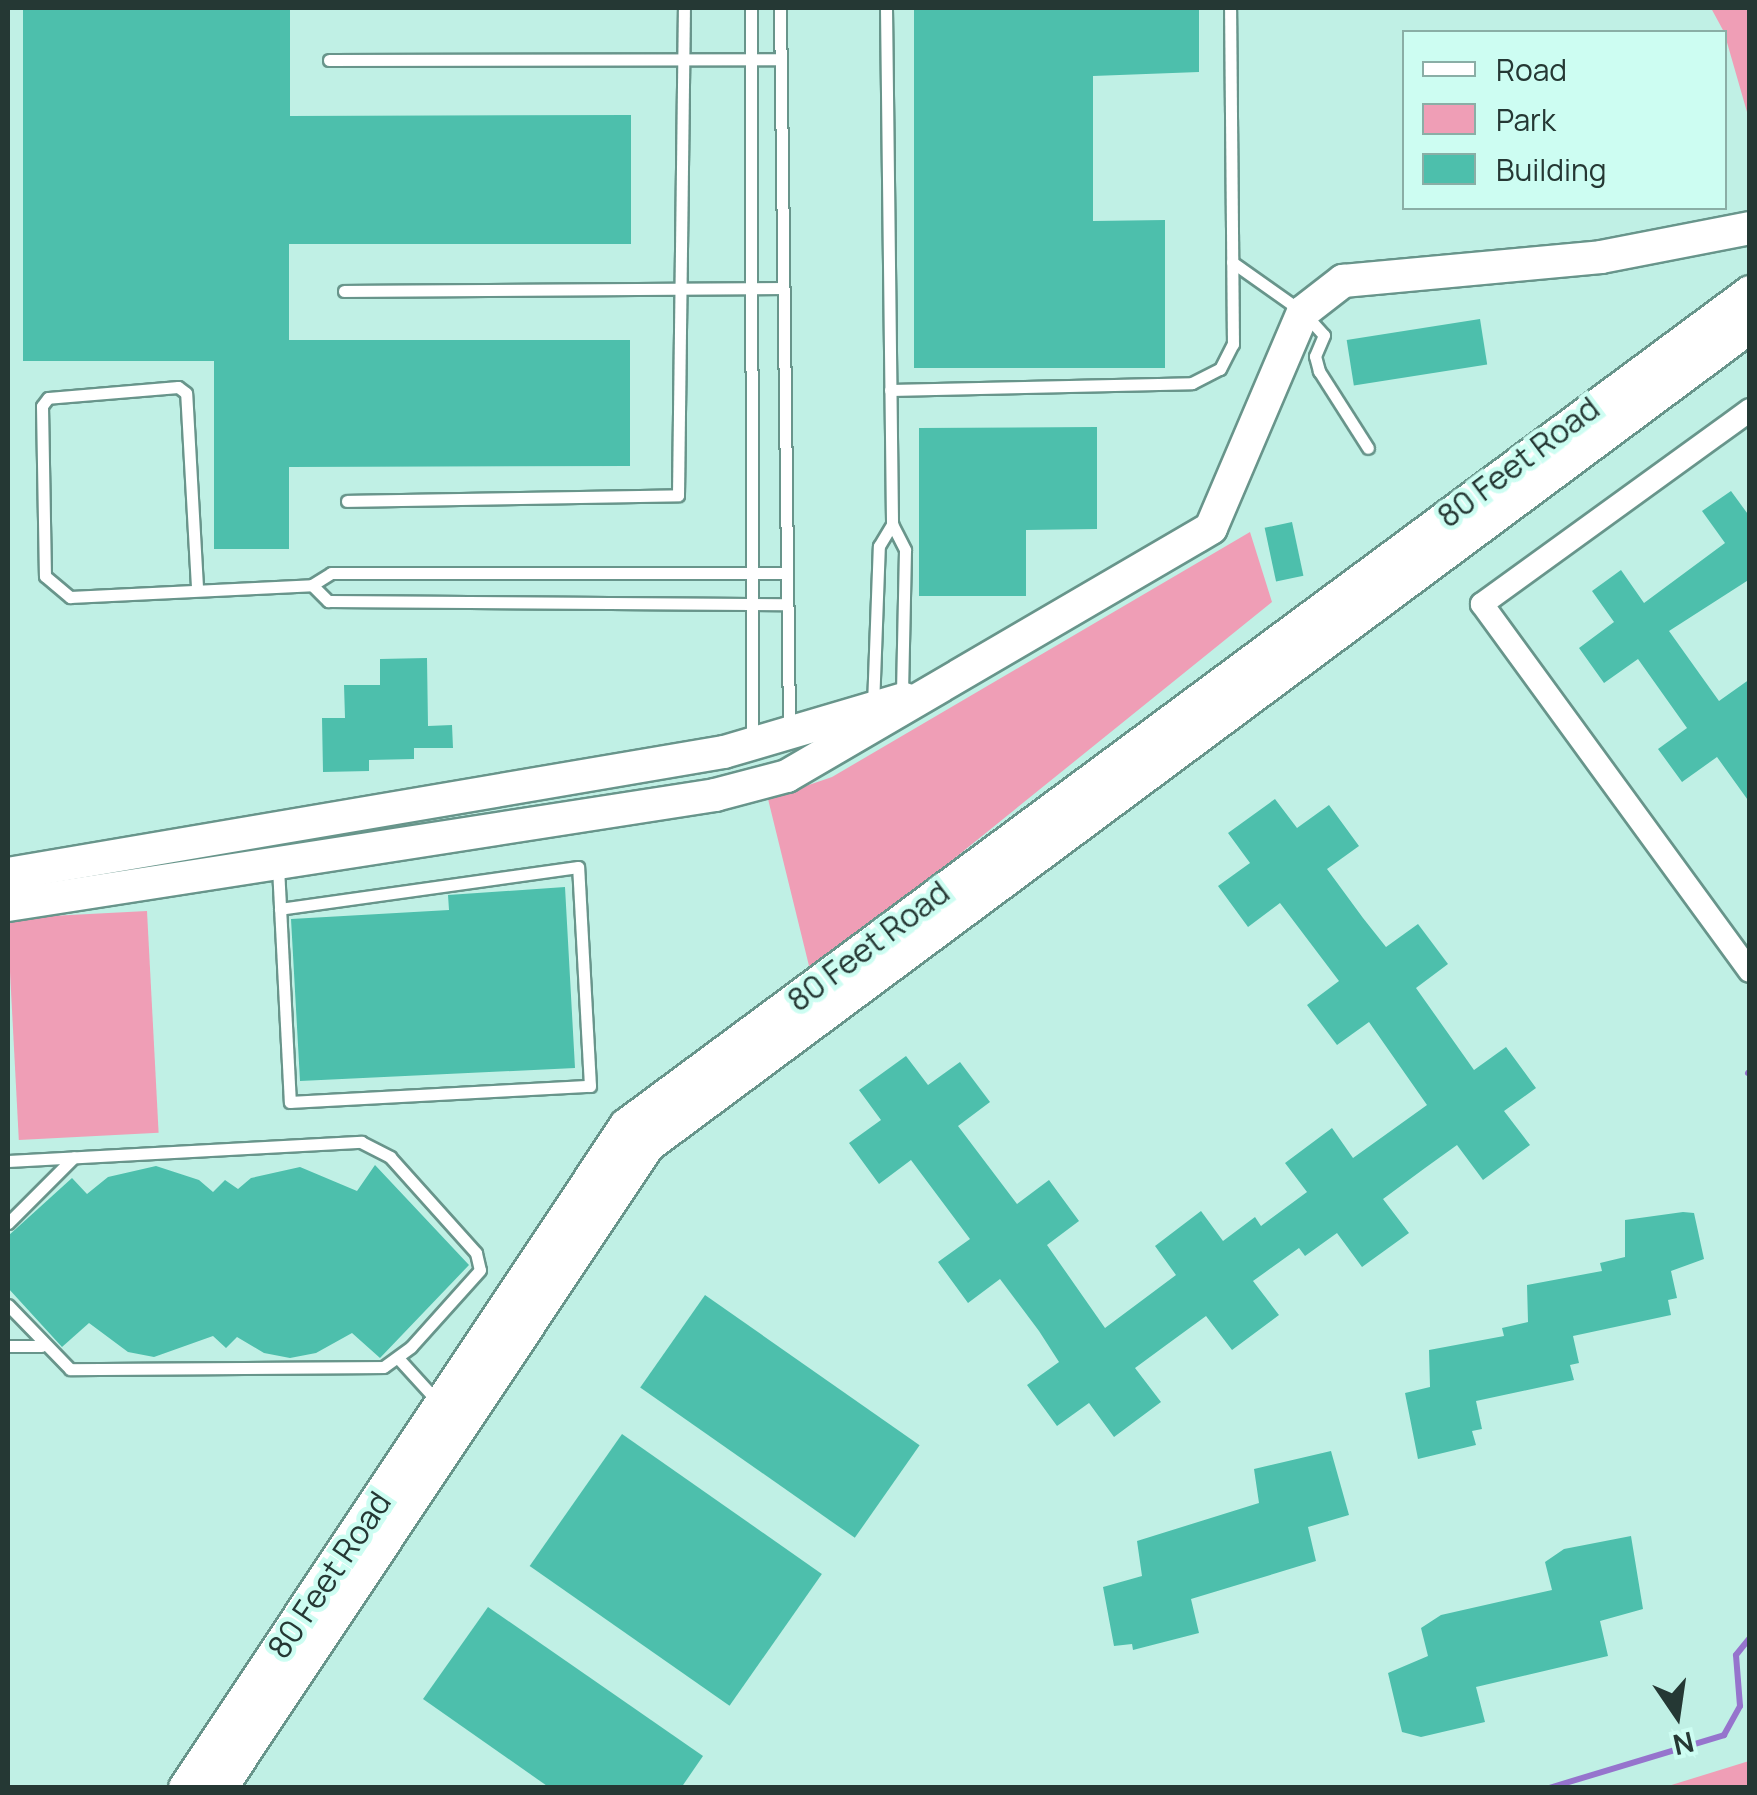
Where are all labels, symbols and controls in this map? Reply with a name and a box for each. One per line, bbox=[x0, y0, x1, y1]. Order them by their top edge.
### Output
legend bbox=[1402, 30, 1727, 210]
text: Road bbox=[1496, 49, 1567, 90]
text: Park bbox=[1496, 99, 1556, 140]
text: Building bbox=[1496, 149, 1607, 190]
street label: 80 Feet Road bbox=[1430, 389, 1606, 535]
street label: 80 Feet Road bbox=[780, 873, 956, 1019]
street label: 80 Feet Road bbox=[259, 1484, 399, 1666]
north arrow bbox=[1627, 1665, 1727, 1765]
text: N bbox=[1670, 1723, 1698, 1765]

